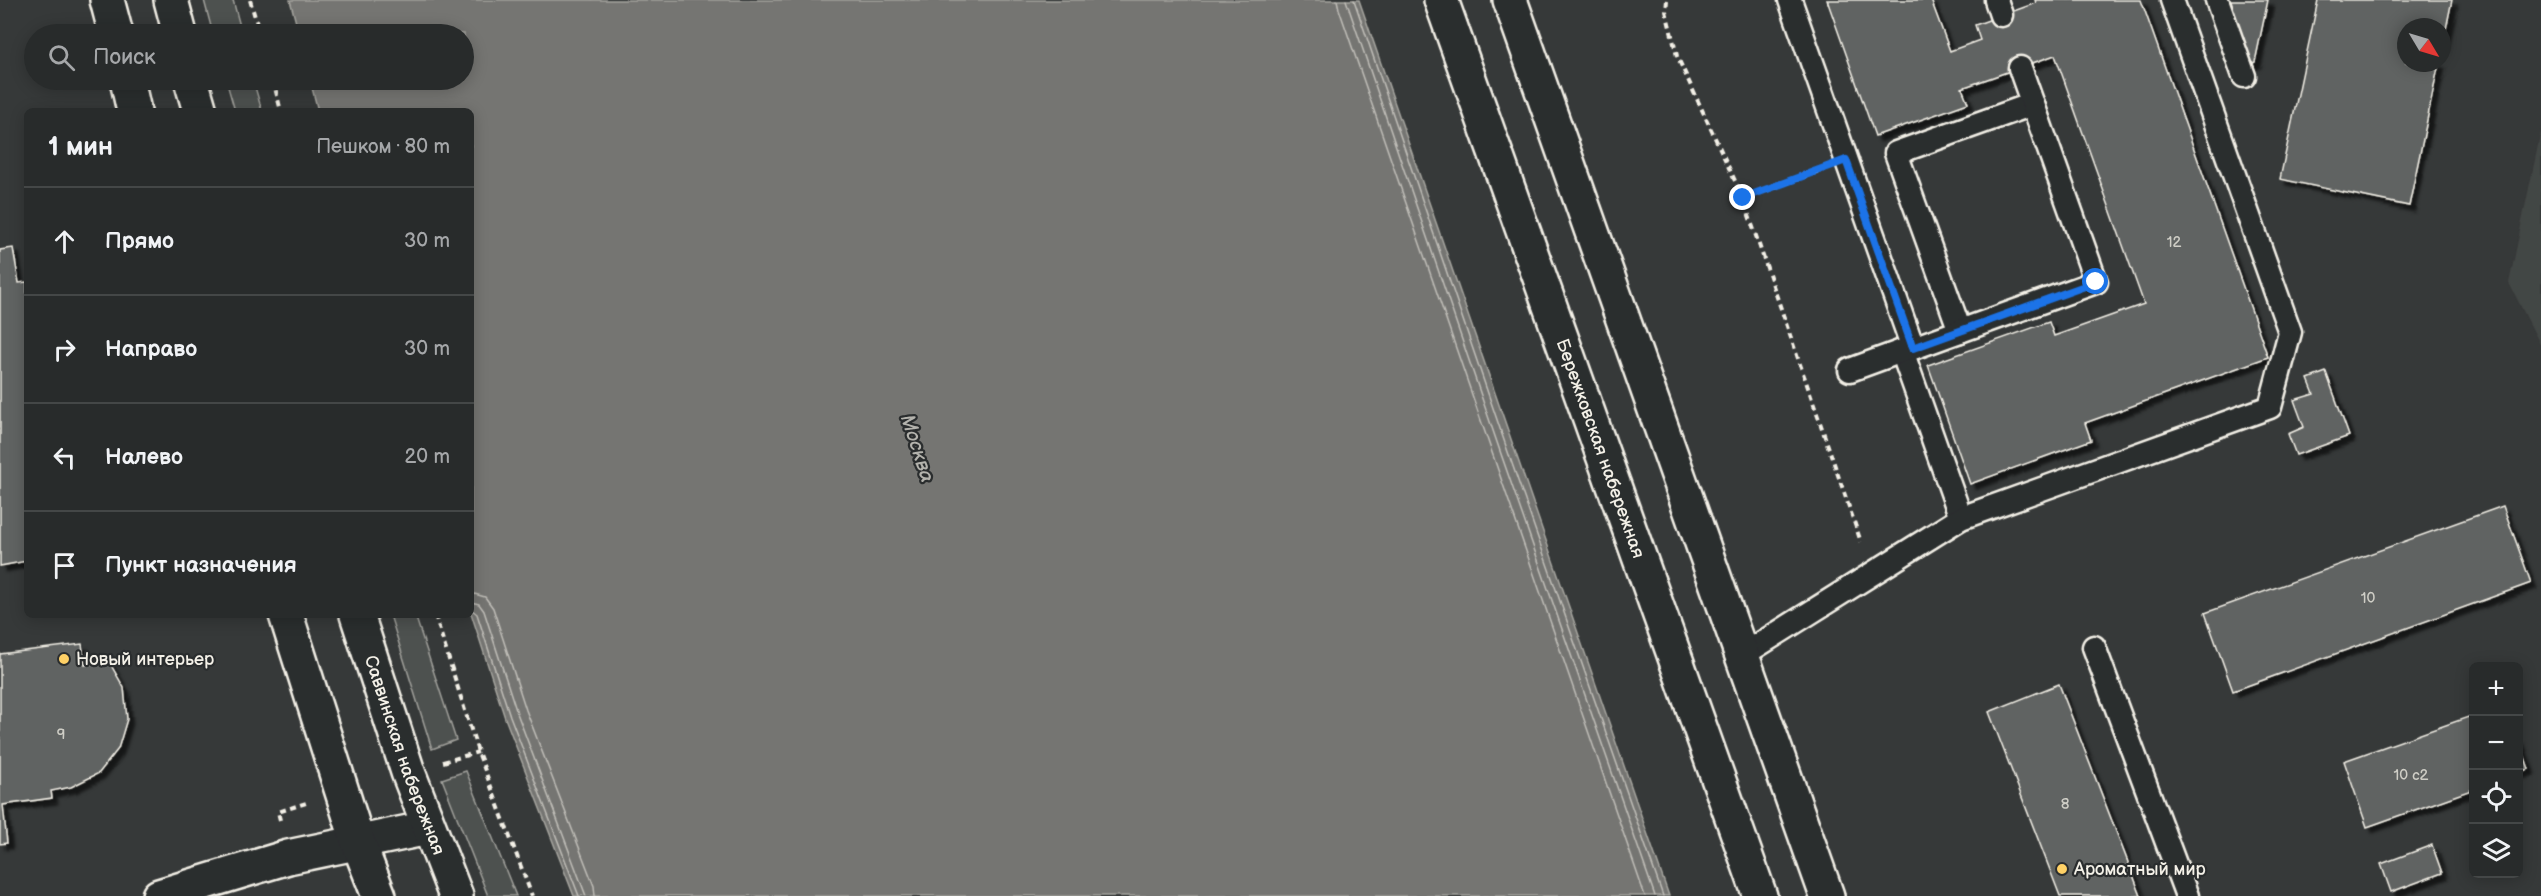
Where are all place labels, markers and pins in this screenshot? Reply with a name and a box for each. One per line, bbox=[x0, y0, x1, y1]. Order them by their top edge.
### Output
place label: Новый интерьер bbox=[76, 649, 214, 670]
marker: Новый интерьер bbox=[57, 652, 71, 666]
place label: Ароматный мир bbox=[2073, 859, 2206, 880]
marker: Ароматный мир bbox=[2055, 862, 2069, 876]

